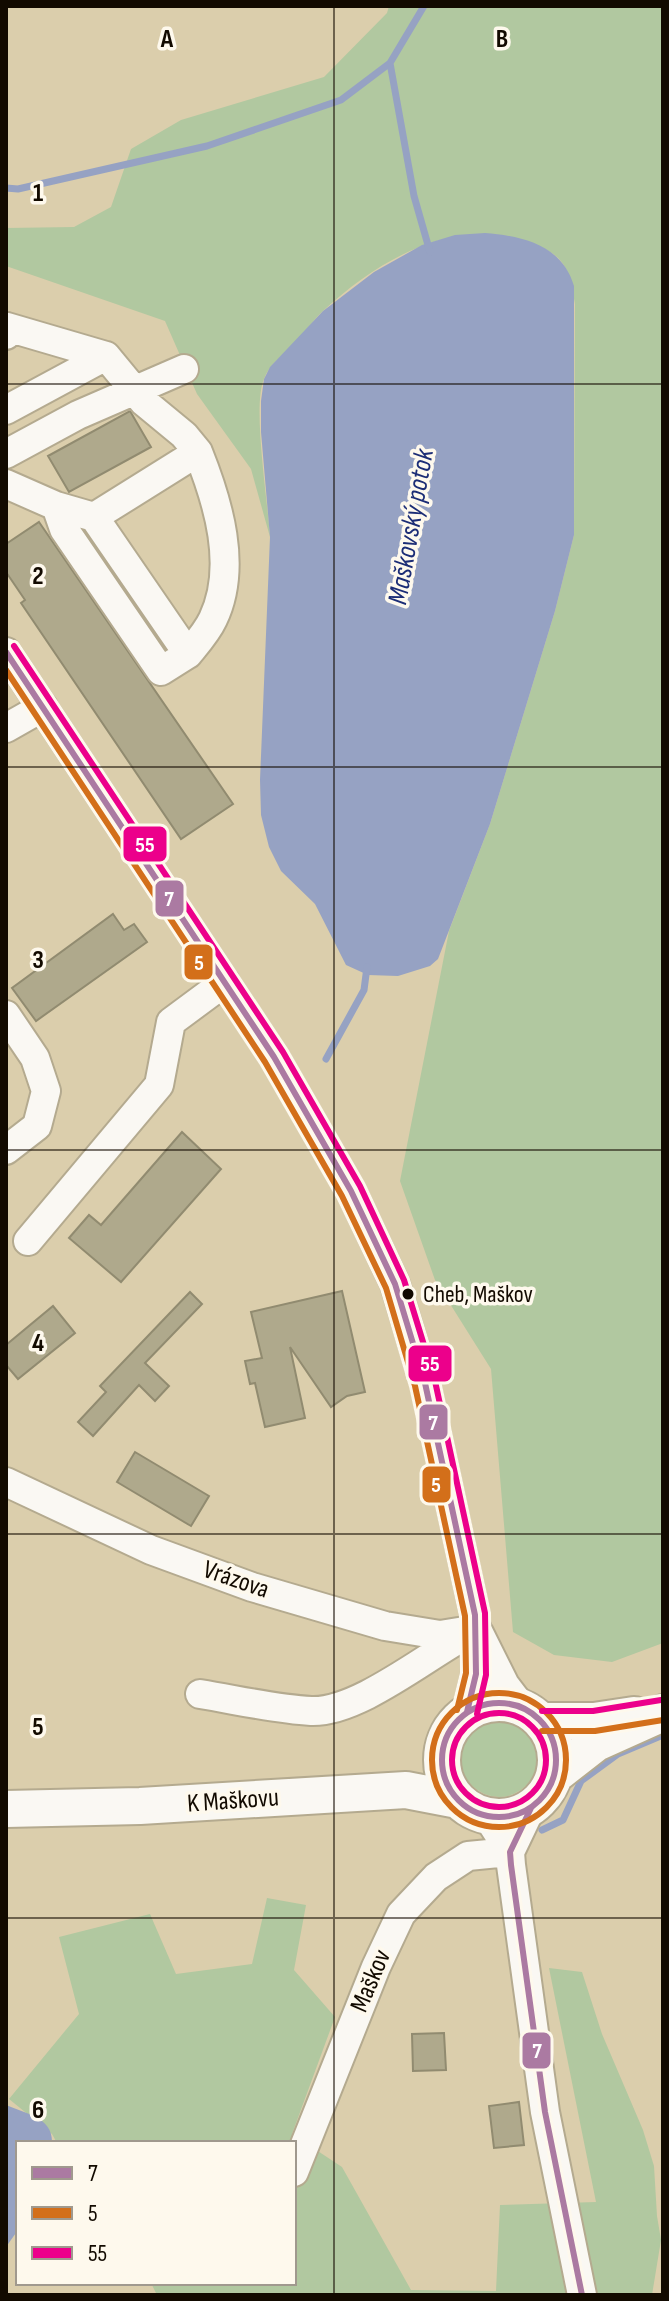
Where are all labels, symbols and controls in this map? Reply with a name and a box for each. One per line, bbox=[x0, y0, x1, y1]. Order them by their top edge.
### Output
text: A bbox=[160, 24, 174, 55]
text: B bbox=[496, 24, 508, 55]
text: 1 bbox=[33, 178, 43, 209]
water label: Maškovský potok bbox=[381, 445, 441, 607]
text: 2 bbox=[32, 561, 44, 592]
line badge: 55 bbox=[122, 825, 168, 863]
text: 55 bbox=[135, 832, 155, 859]
line badge: 7 bbox=[154, 879, 185, 918]
text: 7 bbox=[164, 886, 174, 913]
line badge: 5 bbox=[183, 943, 214, 981]
text: 3 bbox=[32, 945, 44, 976]
text: 5 bbox=[194, 950, 204, 977]
place label: Cheb, Maškov bbox=[423, 1280, 533, 1309]
marker: Cheb, Maškov bbox=[400, 1286, 416, 1302]
text: 4 bbox=[32, 1328, 44, 1359]
line badge: 55 bbox=[407, 1344, 453, 1383]
text: 55 bbox=[420, 1351, 440, 1378]
line badge: 7 bbox=[418, 1403, 449, 1441]
text: 7 bbox=[428, 1410, 438, 1437]
line badge: 5 bbox=[421, 1465, 452, 1504]
text: 5 bbox=[431, 1472, 441, 1499]
street label: Vrázova bbox=[199, 1554, 273, 1606]
text: 5 bbox=[32, 1712, 44, 1743]
street label: K Maškovu bbox=[186, 1782, 280, 1820]
street label: Maškov bbox=[344, 1945, 398, 2017]
line badge: 7 bbox=[521, 2031, 552, 2070]
text: 7 bbox=[532, 2038, 542, 2065]
text: 6 bbox=[32, 2095, 44, 2126]
legend bbox=[16, 2141, 296, 2285]
text: 7 bbox=[88, 2159, 98, 2188]
text: 5 bbox=[88, 2199, 98, 2228]
text: 55 bbox=[88, 2239, 107, 2268]

